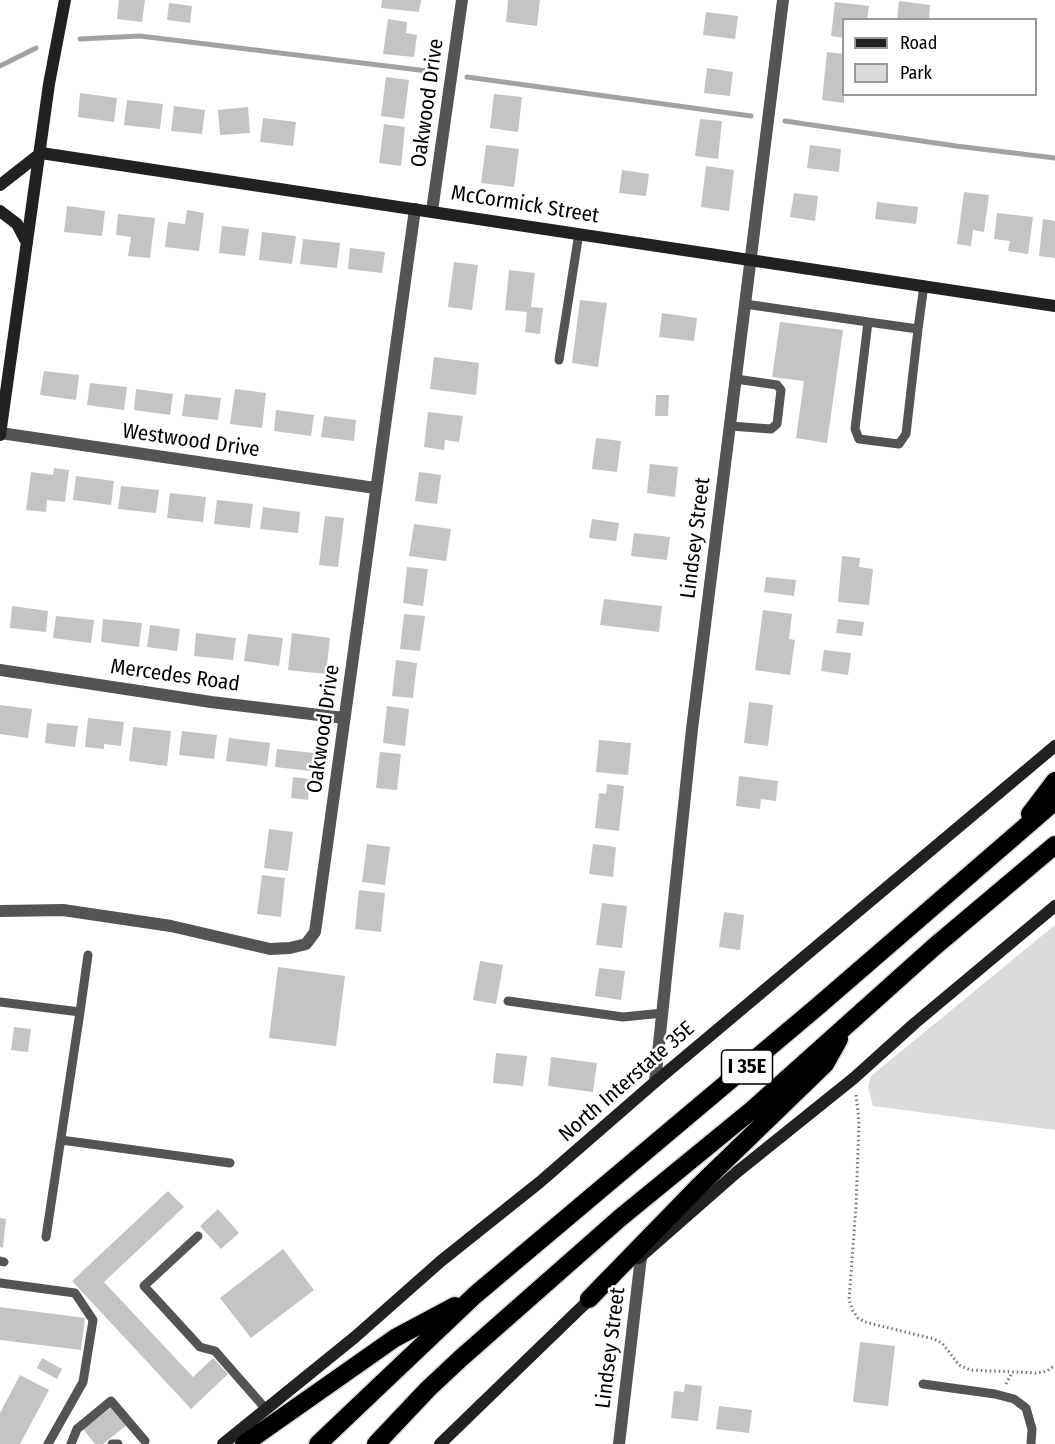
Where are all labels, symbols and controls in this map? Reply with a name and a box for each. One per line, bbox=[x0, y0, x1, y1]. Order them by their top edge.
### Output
legend bbox=[842, 18, 1037, 96]
text: Road bbox=[900, 32, 937, 54]
street label: Oakwood Drive bbox=[407, 37, 449, 169]
text: Park bbox=[900, 62, 932, 84]
street label: McCormick Street bbox=[449, 181, 601, 229]
street label: Westwood Drive bbox=[121, 419, 261, 463]
street label: Lindsey Street bbox=[676, 476, 716, 600]
street label: Mercedes Road bbox=[109, 654, 241, 698]
street label: Oakwood Drive bbox=[303, 663, 345, 795]
street label: North Interstate 35E bbox=[554, 1016, 700, 1148]
road number: I 35E bbox=[722, 1050, 772, 1084]
street label: Lindsey Street bbox=[591, 1286, 631, 1410]

